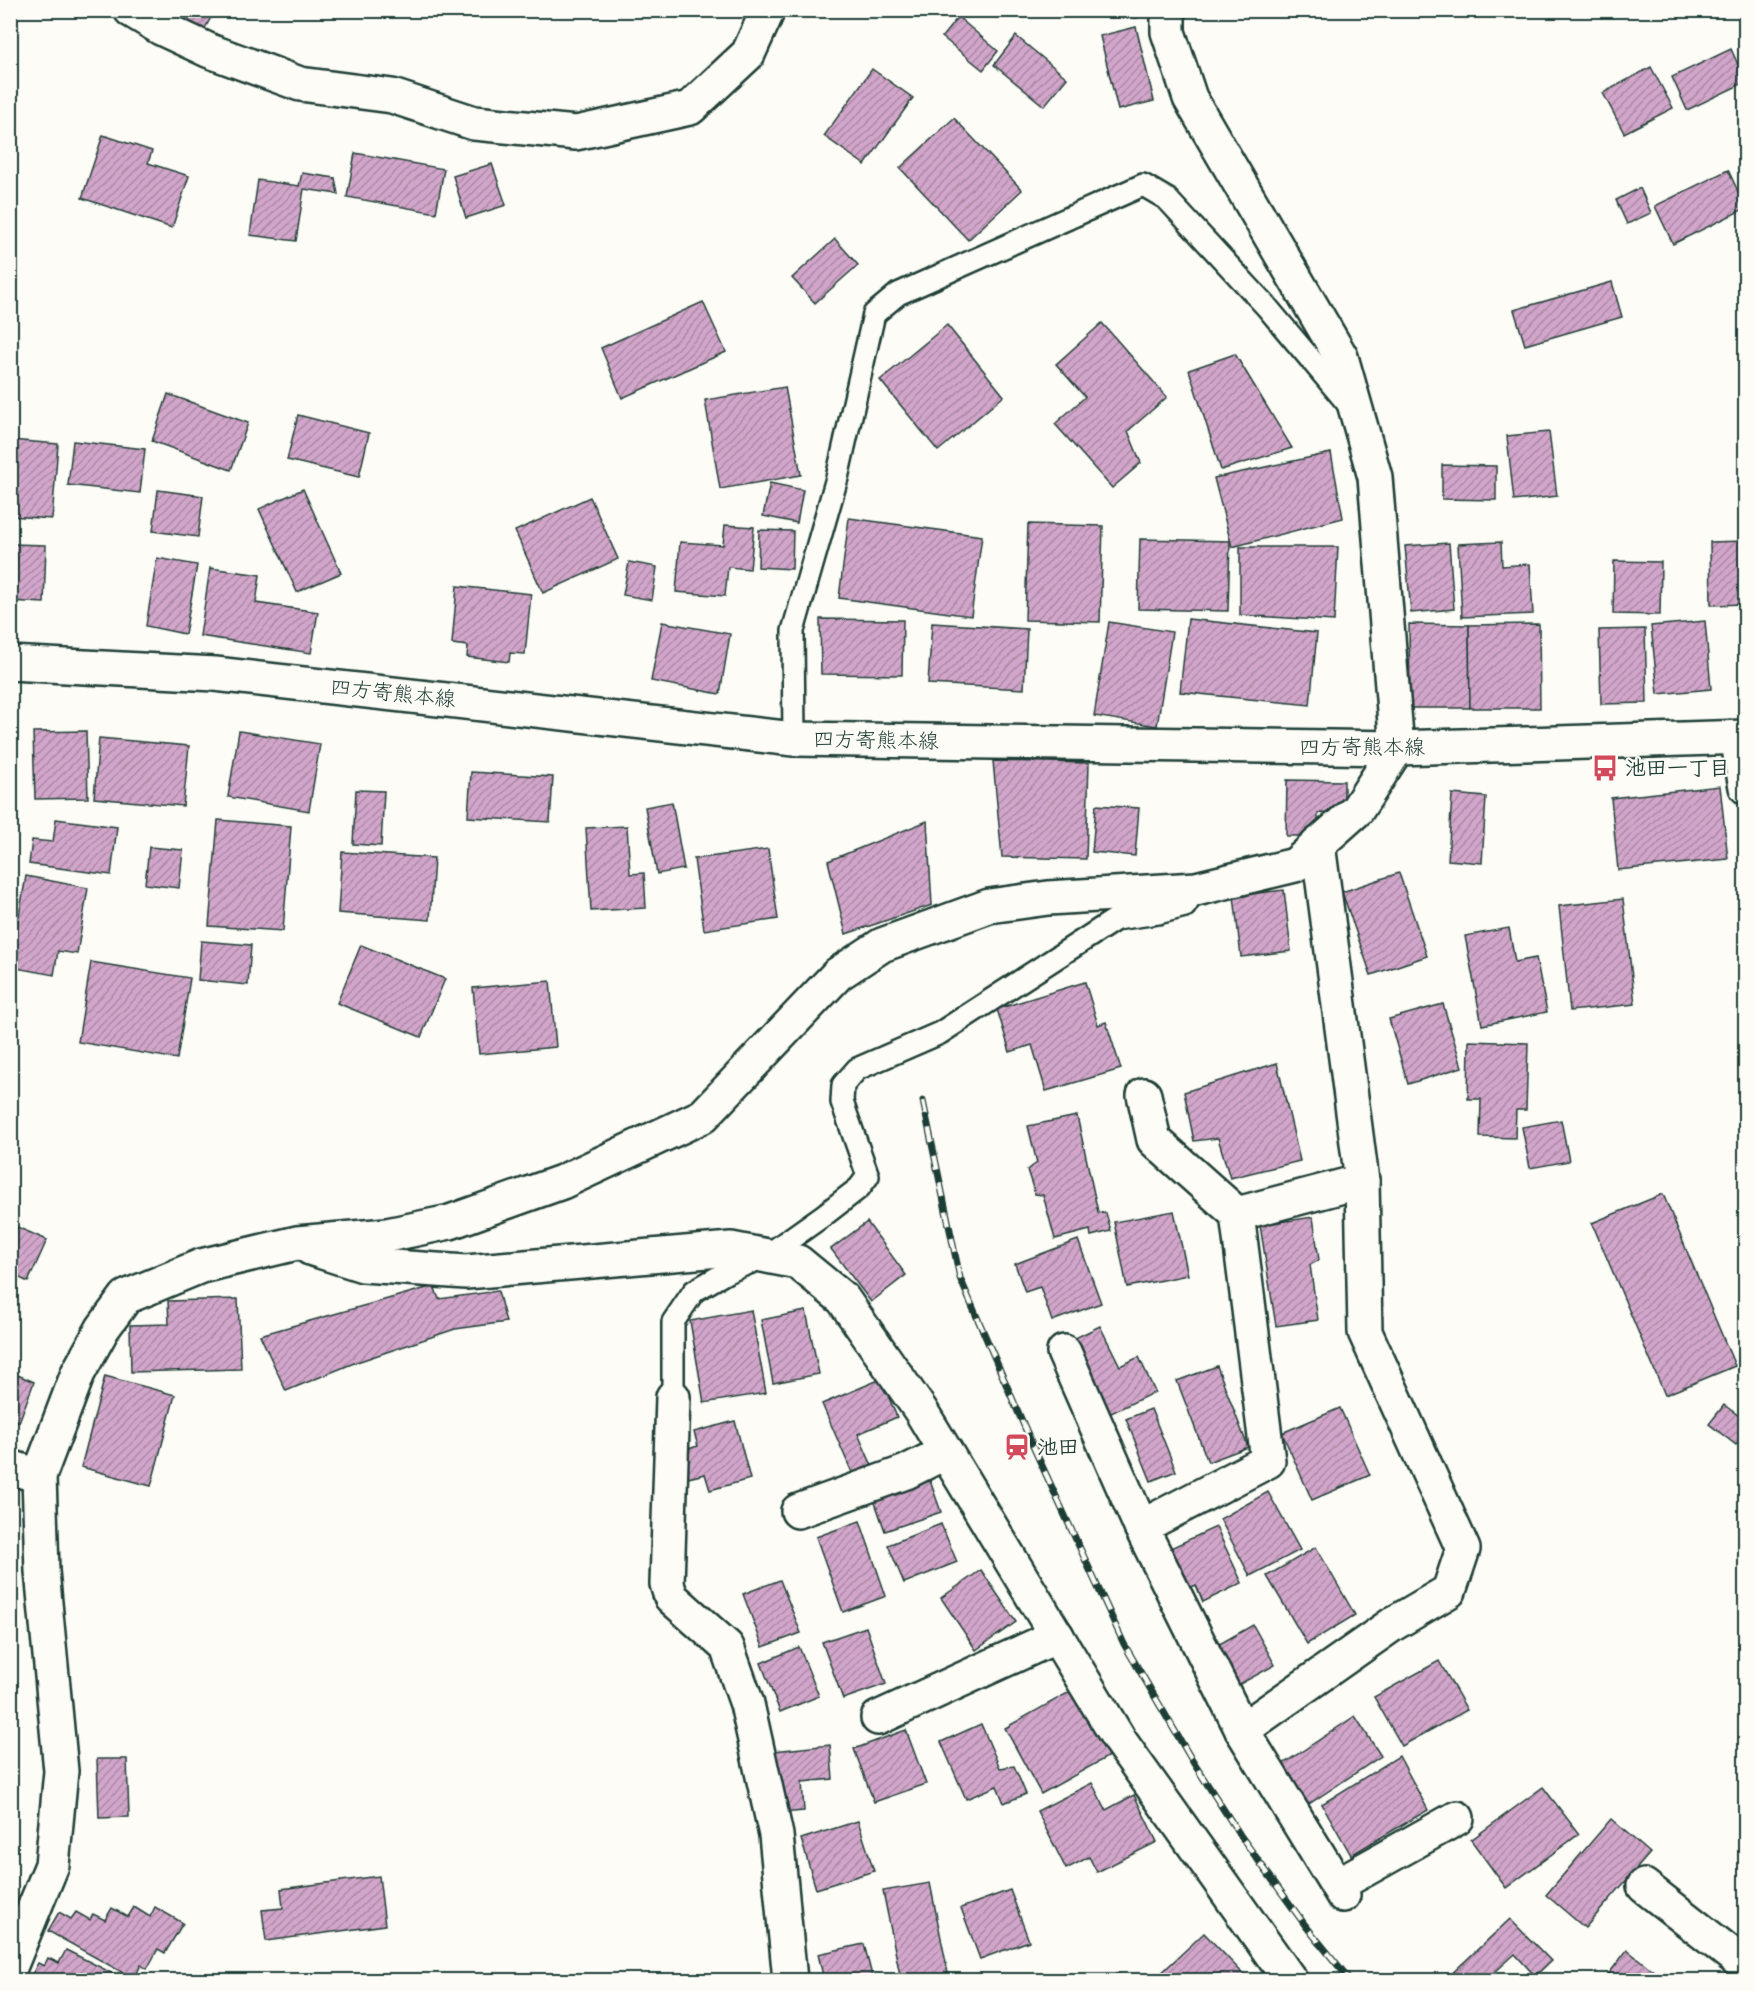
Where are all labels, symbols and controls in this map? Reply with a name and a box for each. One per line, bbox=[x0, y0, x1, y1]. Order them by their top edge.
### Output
street label: 四方寄熊本線 bbox=[329, 674, 457, 712]
street label: 四方寄熊本線 bbox=[813, 727, 939, 753]
street label: 四方寄熊本線 bbox=[1299, 735, 1425, 759]
bus stop icon: 池田一丁目 bbox=[1590, 753, 1620, 783]
place label: 池田一丁目 bbox=[1625, 756, 1730, 780]
station icon: 池田 bbox=[1002, 1432, 1032, 1462]
place label: 池田 bbox=[1037, 1435, 1079, 1459]

